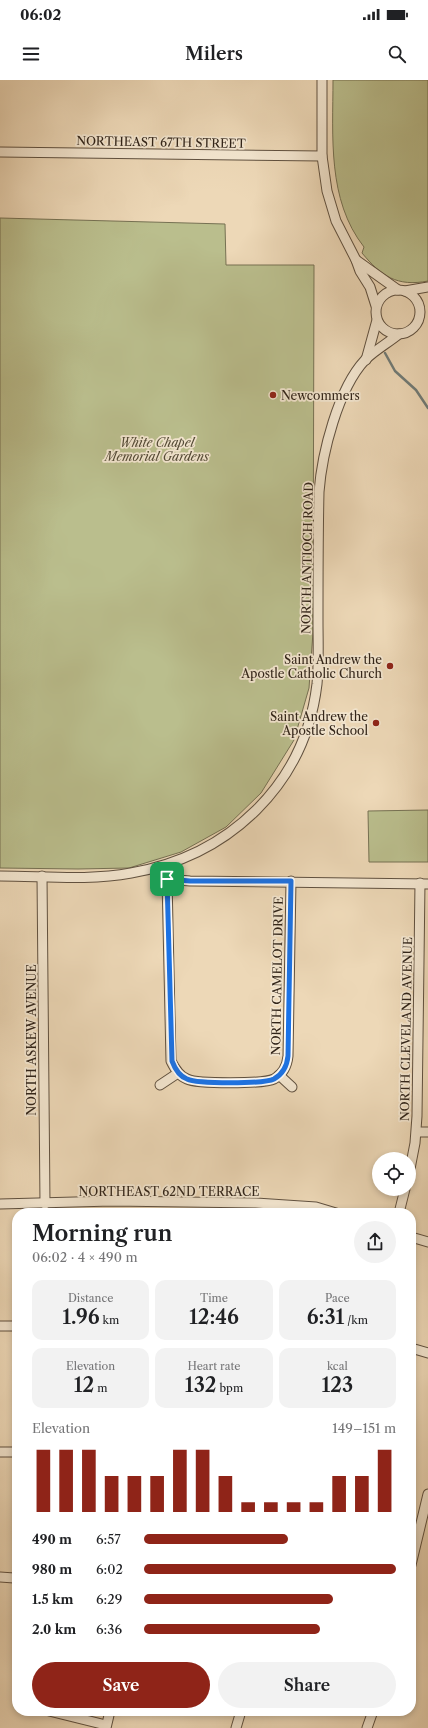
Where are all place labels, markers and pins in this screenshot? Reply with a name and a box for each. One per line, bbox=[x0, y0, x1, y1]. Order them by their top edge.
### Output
place label: Newcommers bbox=[281, 388, 360, 403]
marker: Newcommers bbox=[268, 390, 278, 400]
place label: Saint Andrew the Apostle Catholic Church bbox=[240, 652, 382, 681]
marker: Saint Andrew the Apostle Catholic Church bbox=[385, 661, 395, 671]
place label: Saint Andrew the Apostle School bbox=[270, 709, 368, 738]
marker: Saint Andrew the Apostle School bbox=[371, 718, 381, 728]
pin bbox=[150, 862, 184, 896]

